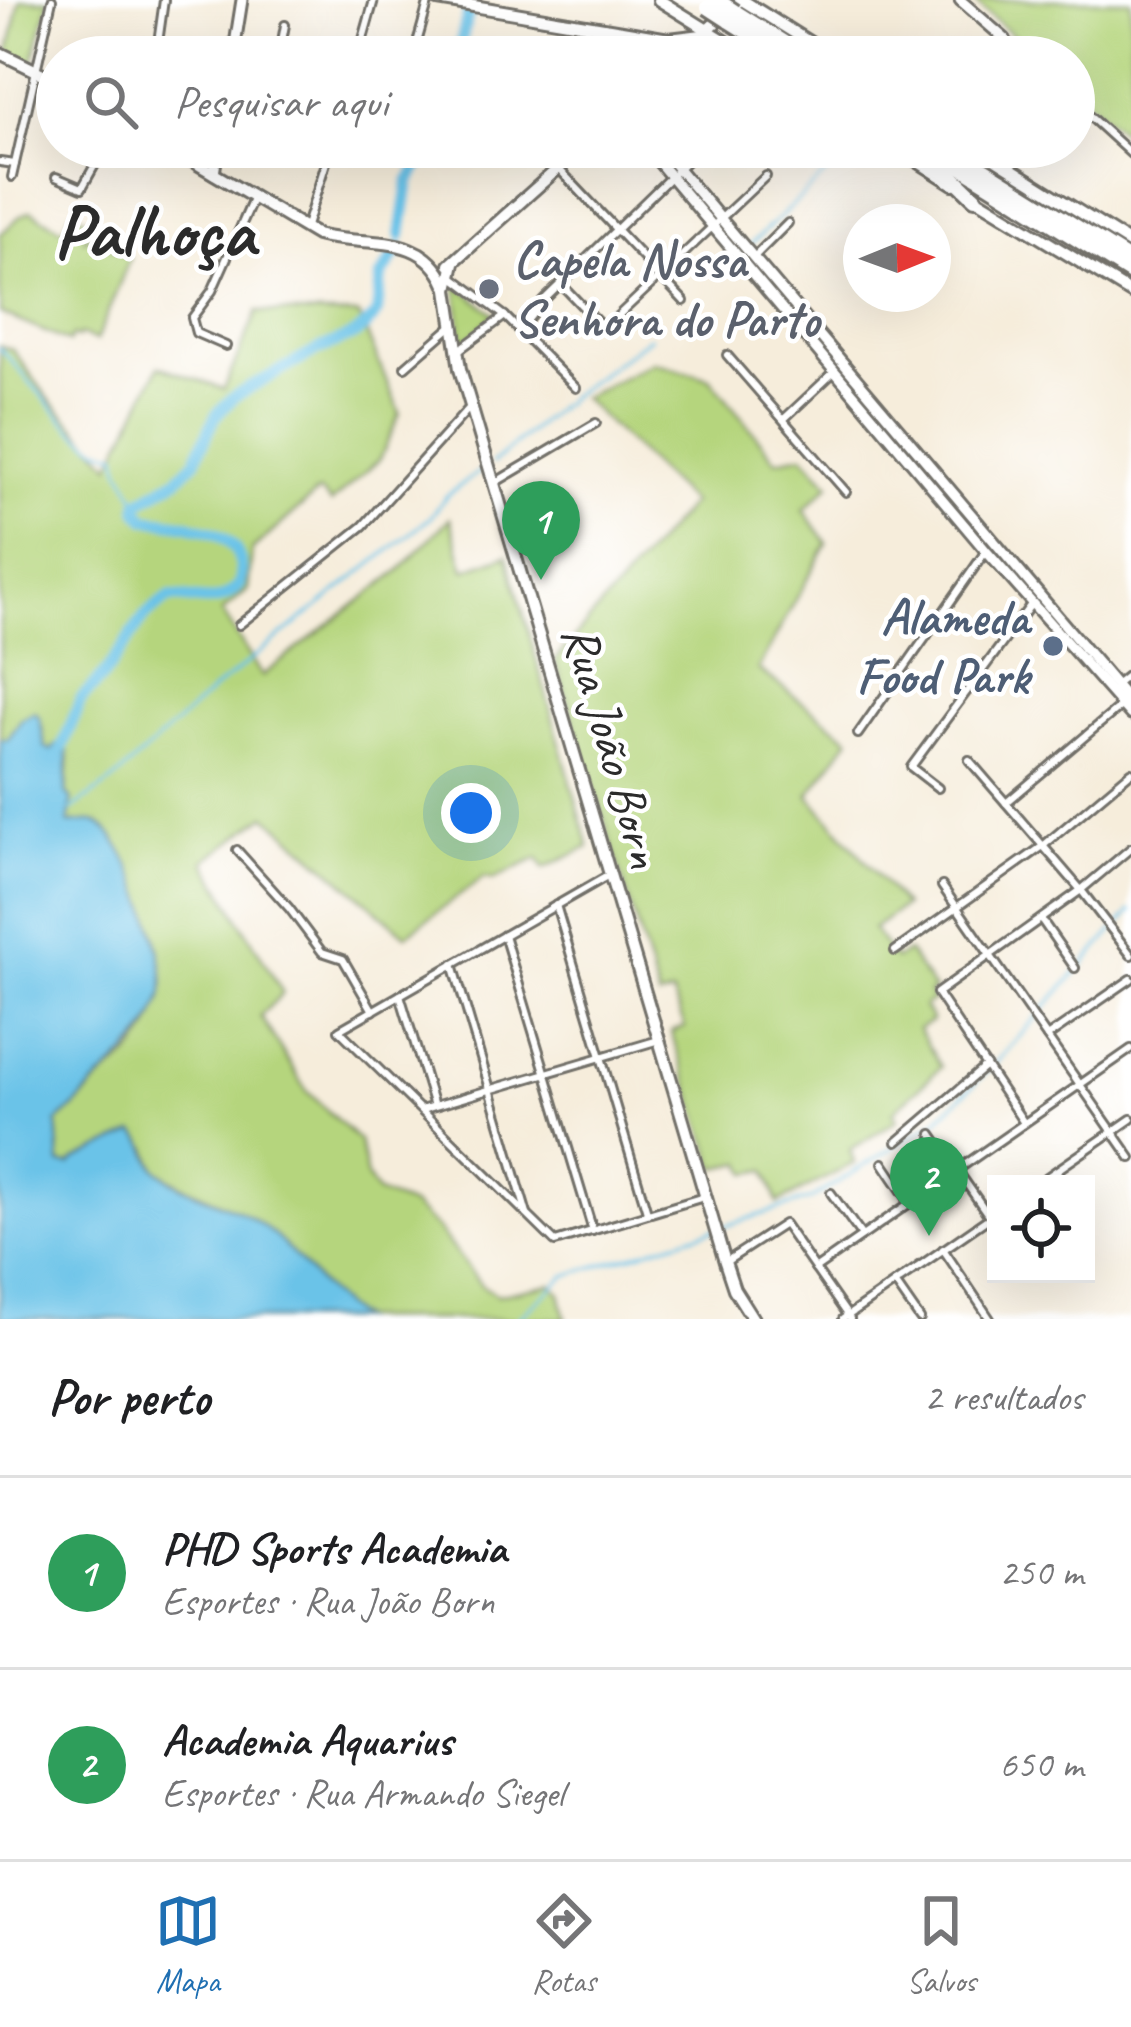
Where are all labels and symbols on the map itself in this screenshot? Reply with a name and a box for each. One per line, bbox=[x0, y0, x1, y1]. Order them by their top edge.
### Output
district label: Palhoça bbox=[54, 184, 260, 279]
north arrow bbox=[843, 204, 951, 312]
place label: Capela Nossa Senhora do Parto bbox=[513, 228, 823, 351]
marker: Capela Nossa Senhora do Parto bbox=[476, 276, 502, 302]
pin: 1 bbox=[502, 481, 580, 580]
place label: Alameda Food Park bbox=[856, 585, 1034, 708]
street label: Rua João Born bbox=[548, 617, 678, 876]
marker: Alameda Food Park bbox=[1040, 633, 1066, 659]
your location bbox=[441, 783, 501, 843]
pin: 2 bbox=[890, 1137, 968, 1236]

